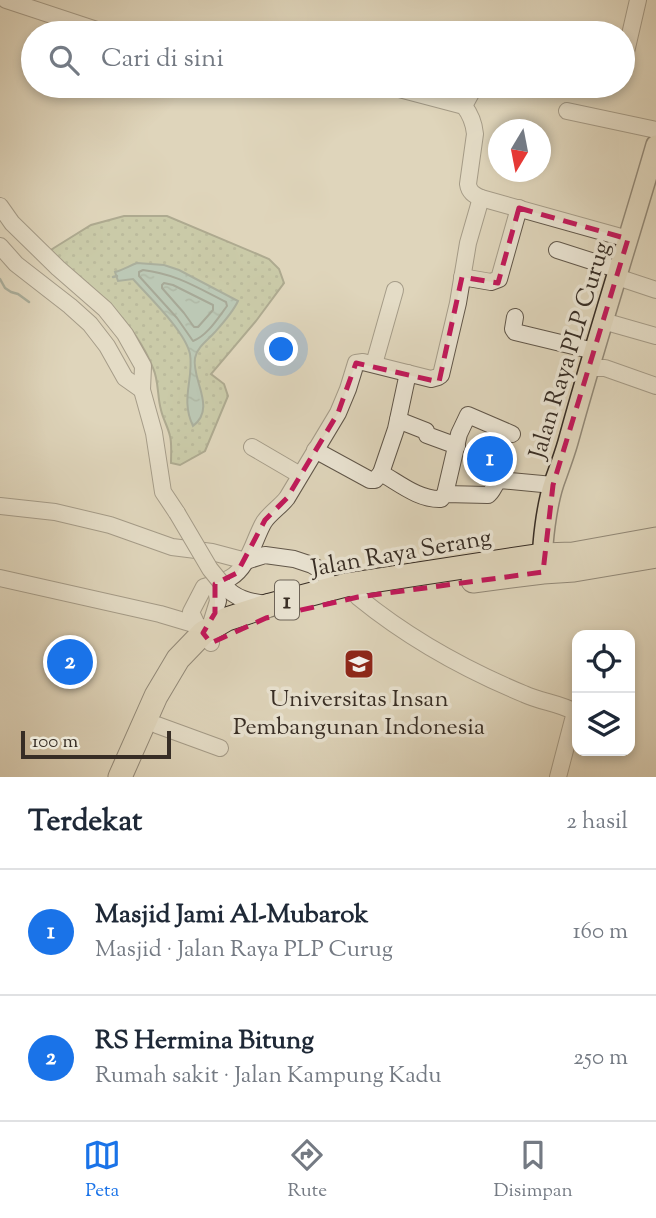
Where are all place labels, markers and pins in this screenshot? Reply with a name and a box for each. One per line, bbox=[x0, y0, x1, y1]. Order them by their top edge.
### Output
pin: 1 bbox=[467, 433, 513, 485]
pin: 2 bbox=[47, 636, 93, 688]
school or university icon: Universitas Insan Pembangunan Indonesia bbox=[342, 647, 376, 681]
place label: Universitas Insan Pembangunan Indonesia bbox=[233, 683, 485, 745]

